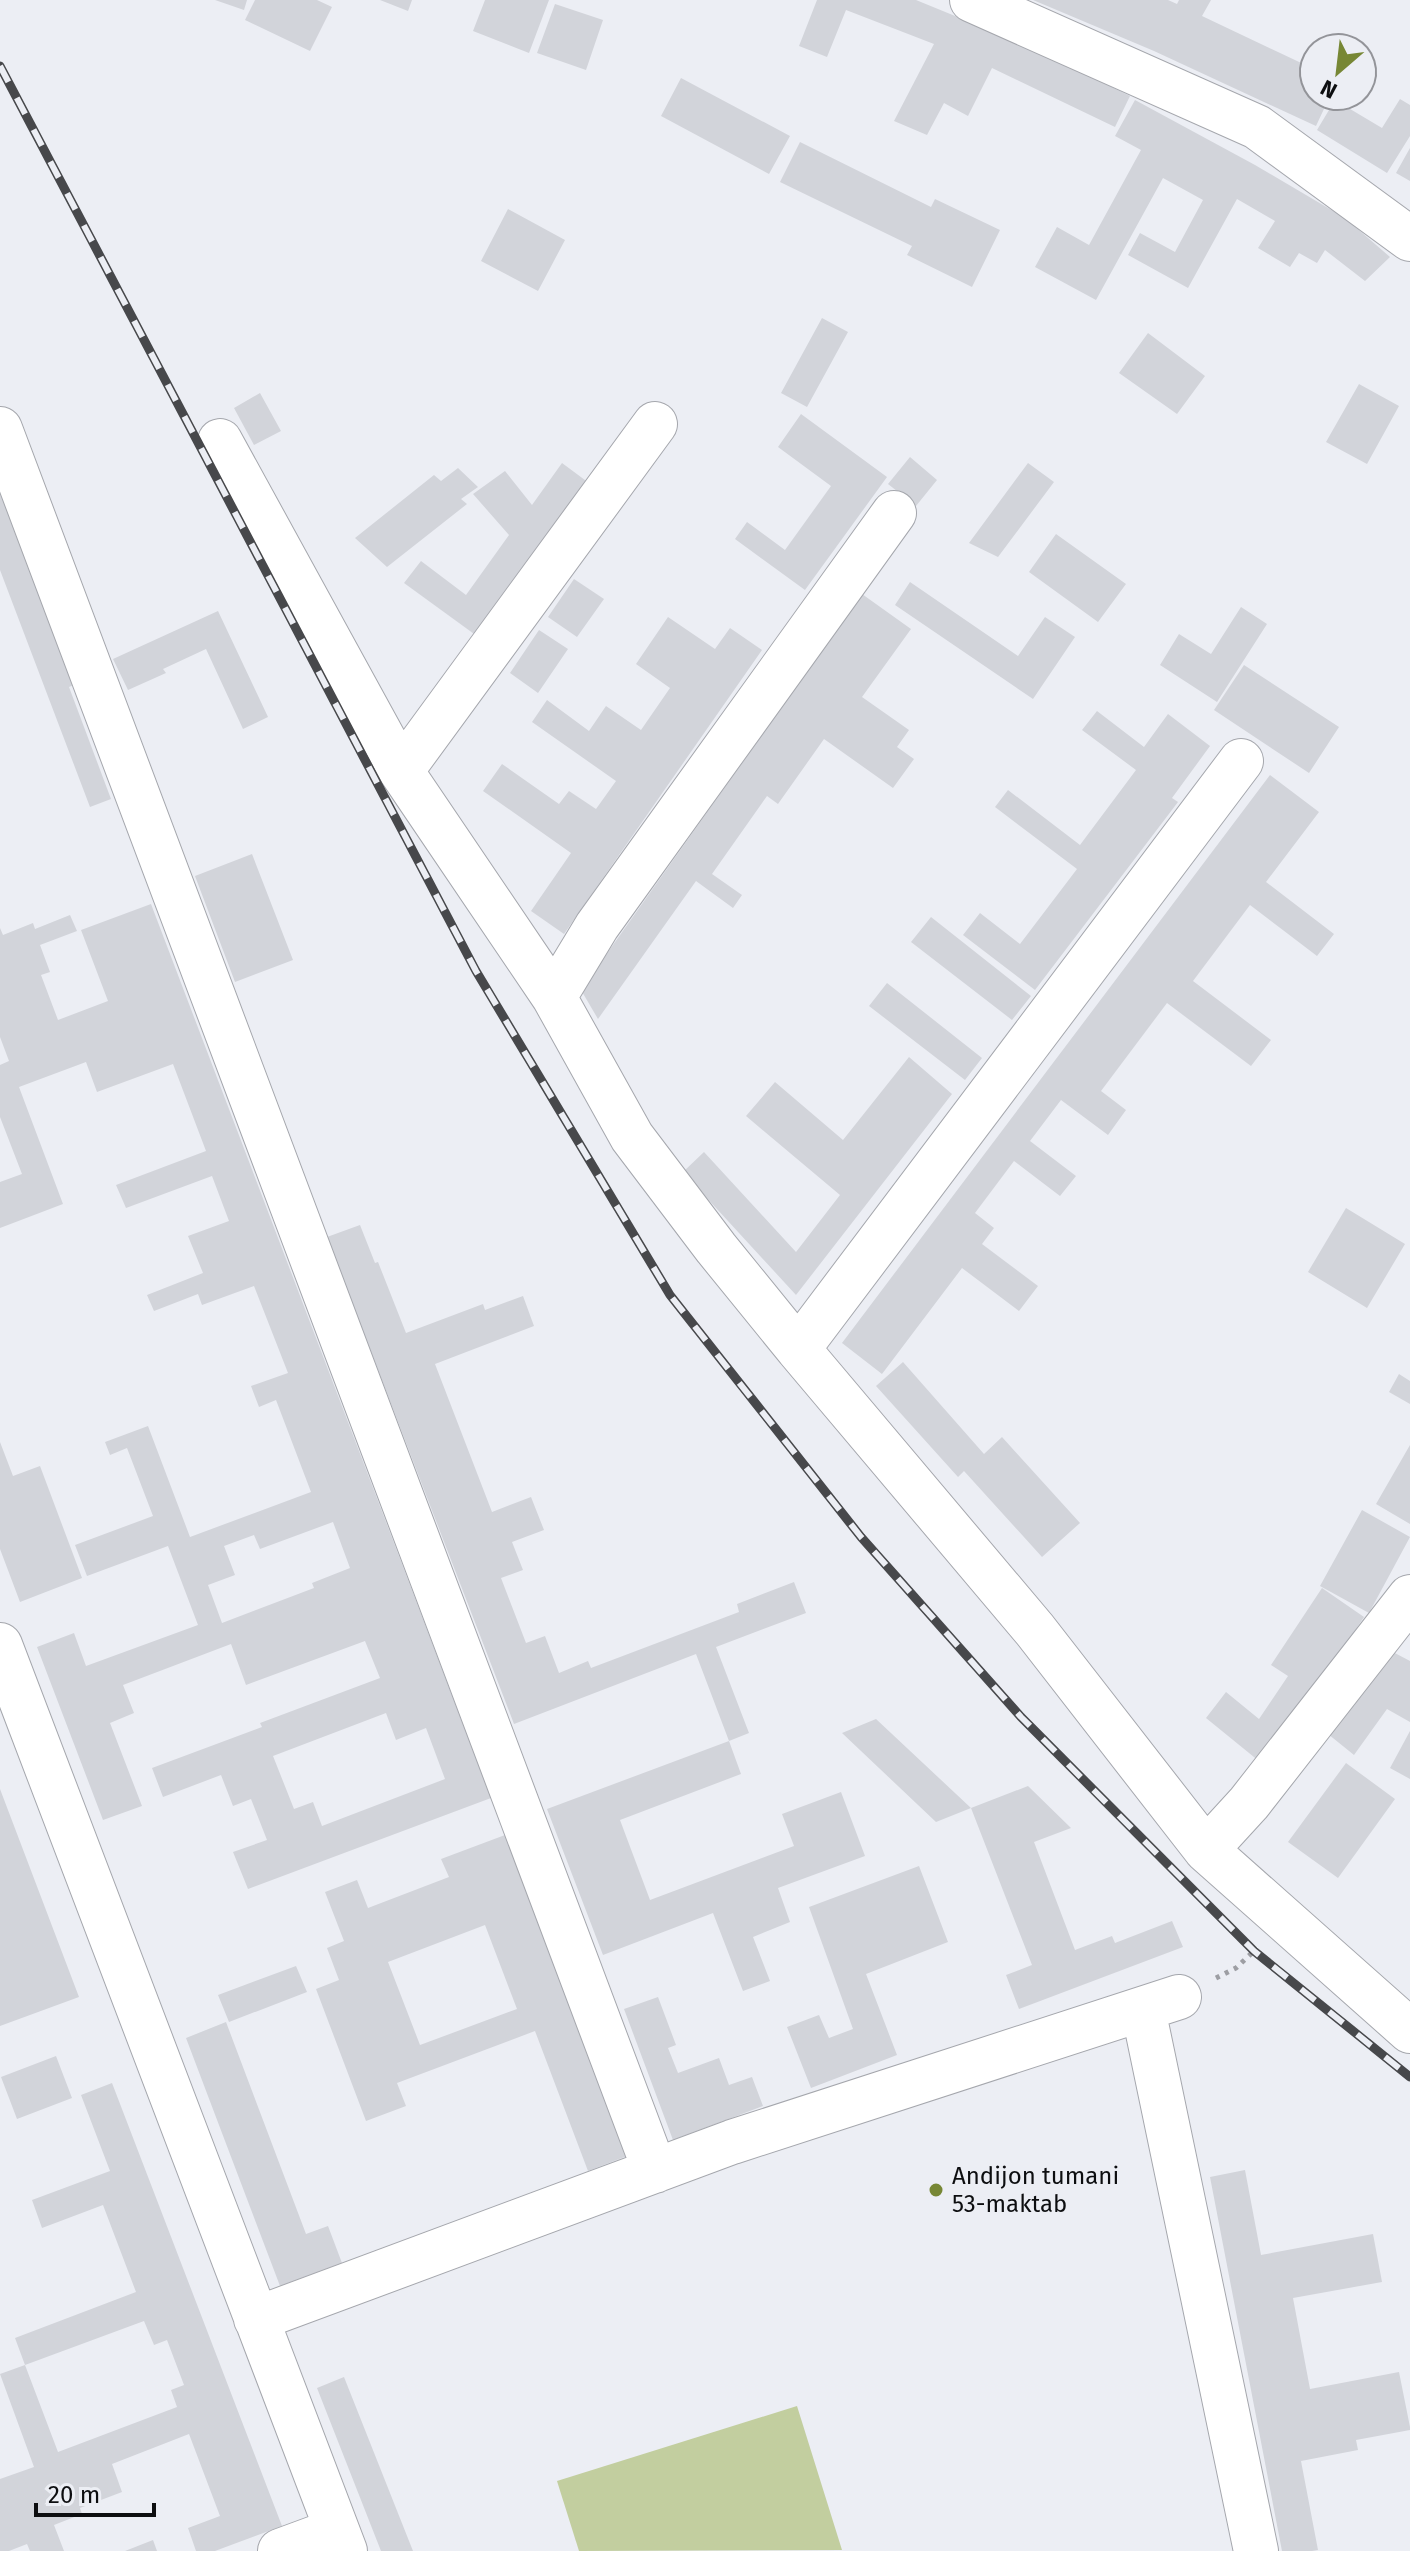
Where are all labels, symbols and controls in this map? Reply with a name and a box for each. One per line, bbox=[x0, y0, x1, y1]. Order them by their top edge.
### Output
north arrow bbox=[1298, 32, 1378, 112]
text: N bbox=[1316, 74, 1342, 105]
place label: Andijon tumani 53-maktab bbox=[952, 2162, 1119, 2218]
marker: Andijon tumani 53-maktab bbox=[927, 2181, 945, 2199]
scale bar bbox=[36, 2467, 154, 2517]
text: 20 m bbox=[48, 2481, 100, 2509]

